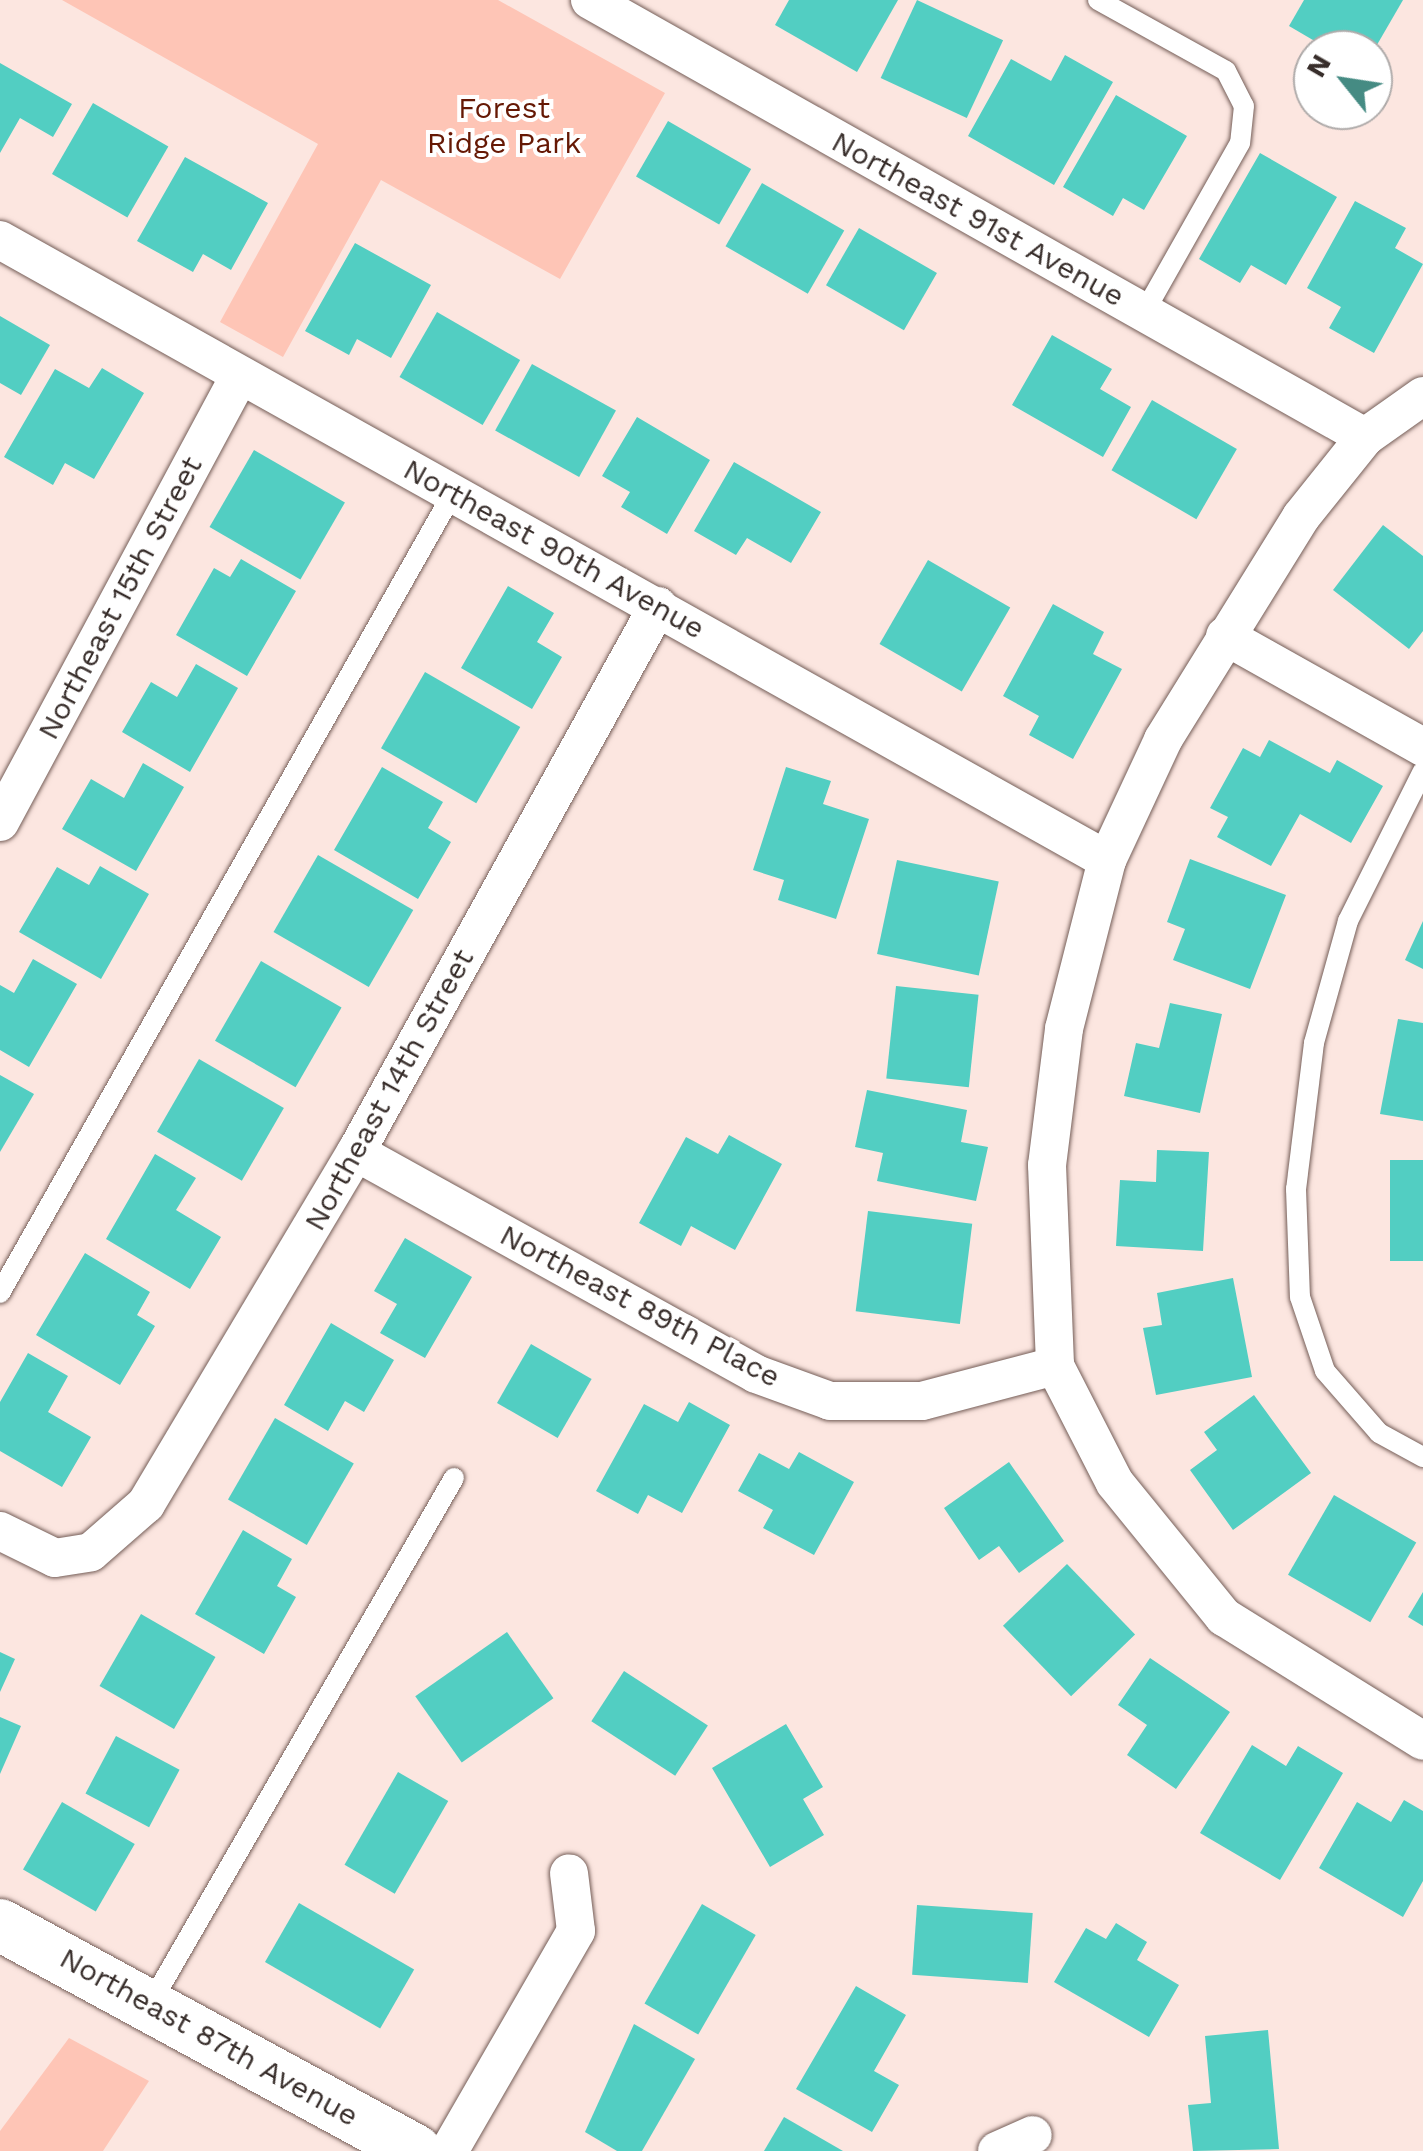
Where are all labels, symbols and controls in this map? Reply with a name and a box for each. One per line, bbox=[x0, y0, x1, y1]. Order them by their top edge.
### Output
north arrow bbox=[1293, 30, 1393, 130]
text: N bbox=[1299, 49, 1338, 83]
park label: Forest Ridge Park bbox=[427, 90, 581, 160]
street label: Northeast 91st Avenue bbox=[825, 123, 1131, 315]
street label: Northeast 15th Street bbox=[30, 450, 210, 746]
street label: Northeast 90th Avenue bbox=[397, 451, 711, 647]
street label: Northeast 14th Street bbox=[296, 943, 482, 1237]
street label: Northeast 89th Place bbox=[494, 1217, 786, 1395]
street label: Northeast 87th Avenue bbox=[53, 1940, 365, 2134]

